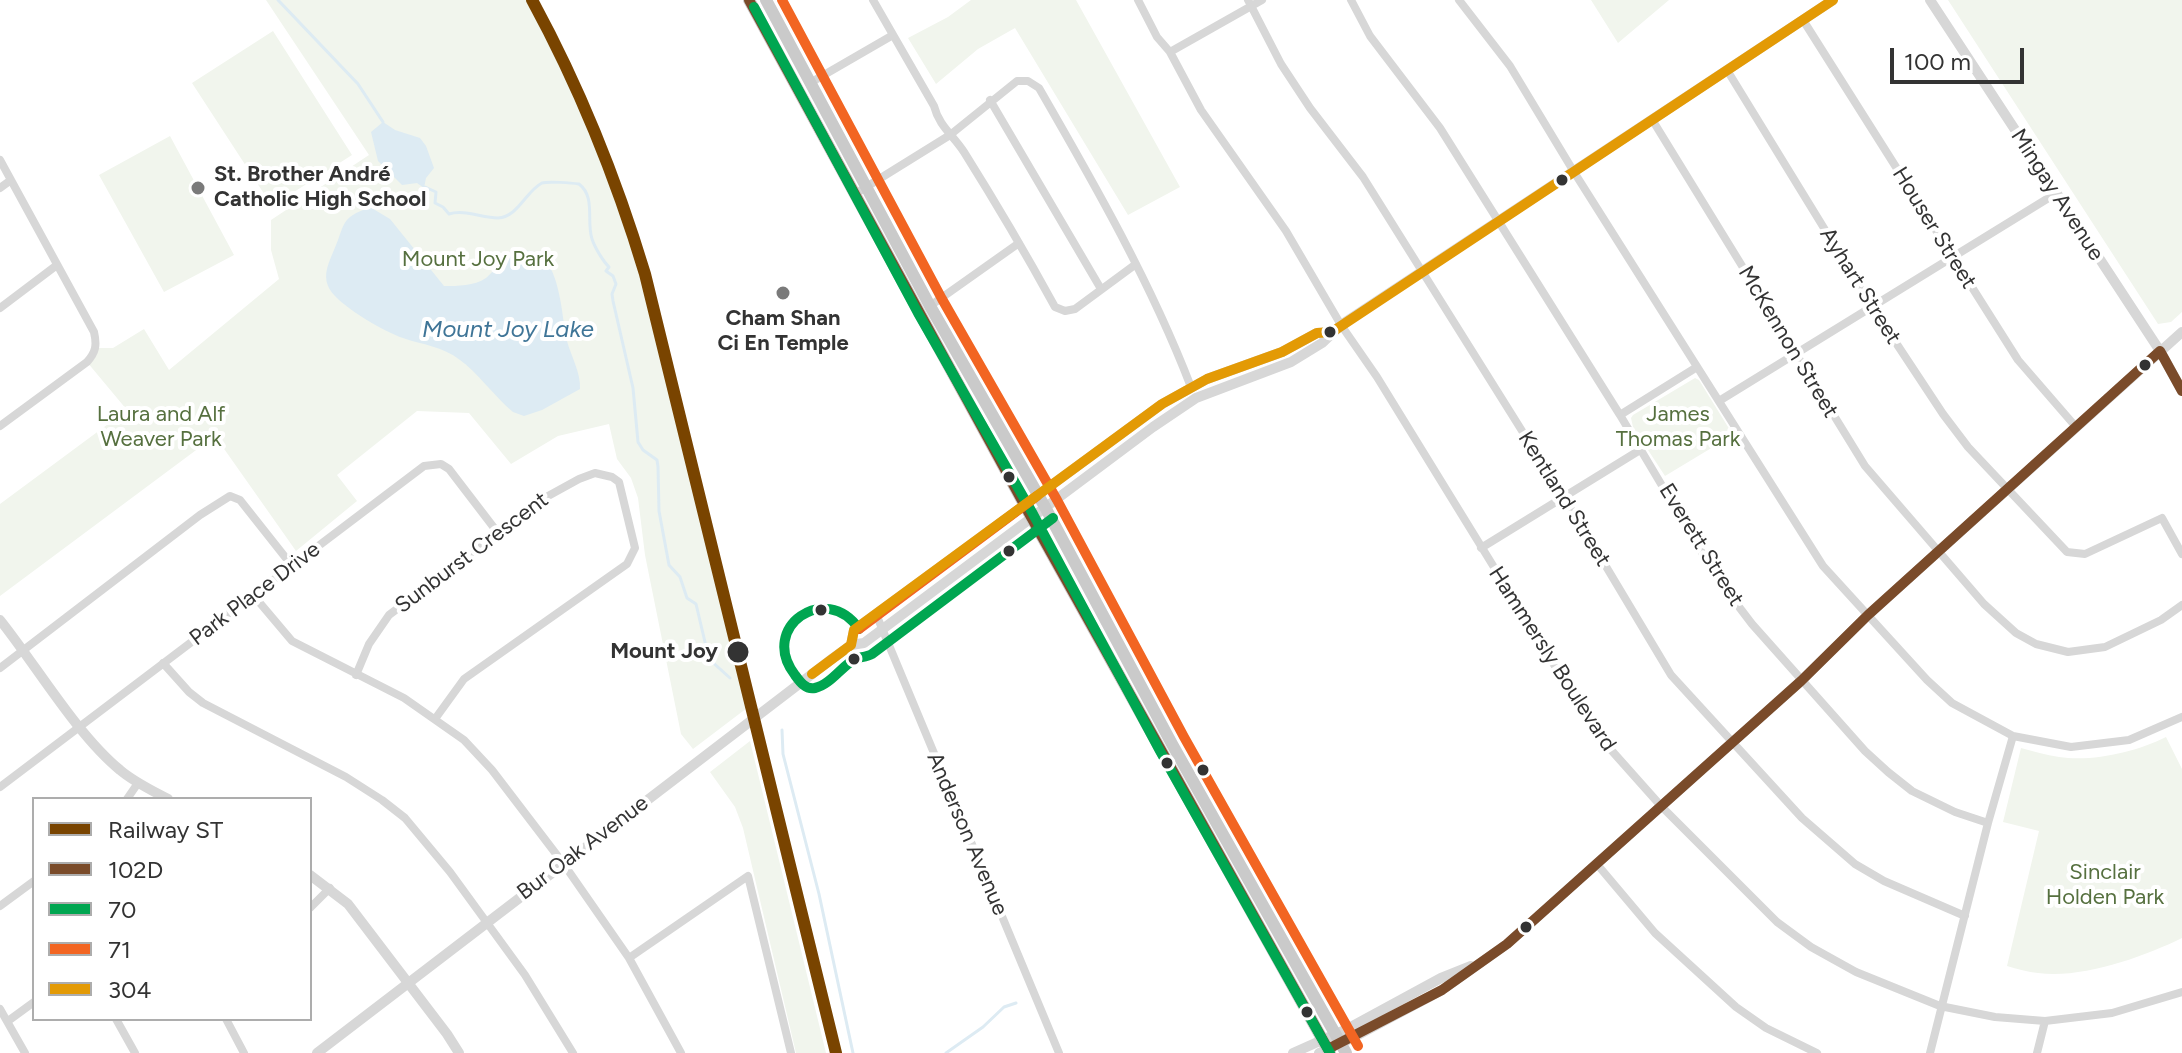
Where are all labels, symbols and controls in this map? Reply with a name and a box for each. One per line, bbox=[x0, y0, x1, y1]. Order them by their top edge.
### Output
scale bar bbox=[1894, 32, 2028, 82]
text: 100 m bbox=[1904, 47, 1971, 76]
street label: Mingay Avenue bbox=[2005, 124, 2109, 266]
place label: St. Brother André Catholic High School bbox=[214, 162, 426, 214]
street label: Houser Street bbox=[1886, 162, 1982, 294]
unlabelled marker bbox=[1554, 172, 1570, 188]
marker: St. Brother André Catholic High School bbox=[189, 179, 207, 197]
street label: Ayhart Street bbox=[1814, 223, 1906, 349]
park label: Mount Joy Park bbox=[402, 247, 554, 273]
street label: McKennon Street bbox=[1732, 261, 1844, 423]
marker: Cham Shan Ci En Temple bbox=[774, 284, 792, 302]
place label: Cham Shan Ci En Temple bbox=[717, 306, 849, 358]
water label: Mount Joy Lake bbox=[422, 316, 594, 344]
unlabelled marker bbox=[1322, 324, 1338, 340]
unlabelled marker bbox=[2137, 357, 2153, 373]
park label: Laura and Alf Weaver Park bbox=[97, 402, 225, 454]
park label: James Thomas Park bbox=[1616, 402, 1740, 454]
street label: Kentland Street bbox=[1512, 427, 1616, 571]
unlabelled marker bbox=[1001, 469, 1017, 485]
street label: Everett Street bbox=[1653, 479, 1749, 611]
street label: Sunburst Crescent bbox=[390, 487, 554, 619]
street label: Park Place Drive bbox=[185, 536, 325, 652]
unlabelled marker bbox=[1001, 543, 1017, 559]
street label: Hammersly Boulevard bbox=[1483, 562, 1621, 756]
unlabelled marker bbox=[813, 602, 829, 618]
place label: Mount Joy bbox=[610, 639, 718, 665]
marker: Mount Joy bbox=[725, 639, 751, 665]
unlabelled marker bbox=[846, 651, 862, 667]
street label: Anderson Avenue bbox=[921, 748, 1013, 920]
unlabelled marker bbox=[1159, 755, 1175, 771]
unlabelled marker bbox=[1195, 762, 1211, 778]
street label: Bur Oak Avenue bbox=[512, 790, 654, 906]
legend bbox=[32, 797, 312, 1021]
text: Railway ST bbox=[108, 815, 223, 844]
text: 102D bbox=[108, 855, 163, 884]
park label: Sinclair Holden Park bbox=[2046, 860, 2164, 912]
text: 70 bbox=[108, 895, 136, 924]
unlabelled marker bbox=[1518, 919, 1534, 935]
text: 71 bbox=[108, 935, 131, 964]
text: 304 bbox=[108, 975, 151, 1004]
unlabelled marker bbox=[1299, 1004, 1315, 1020]

